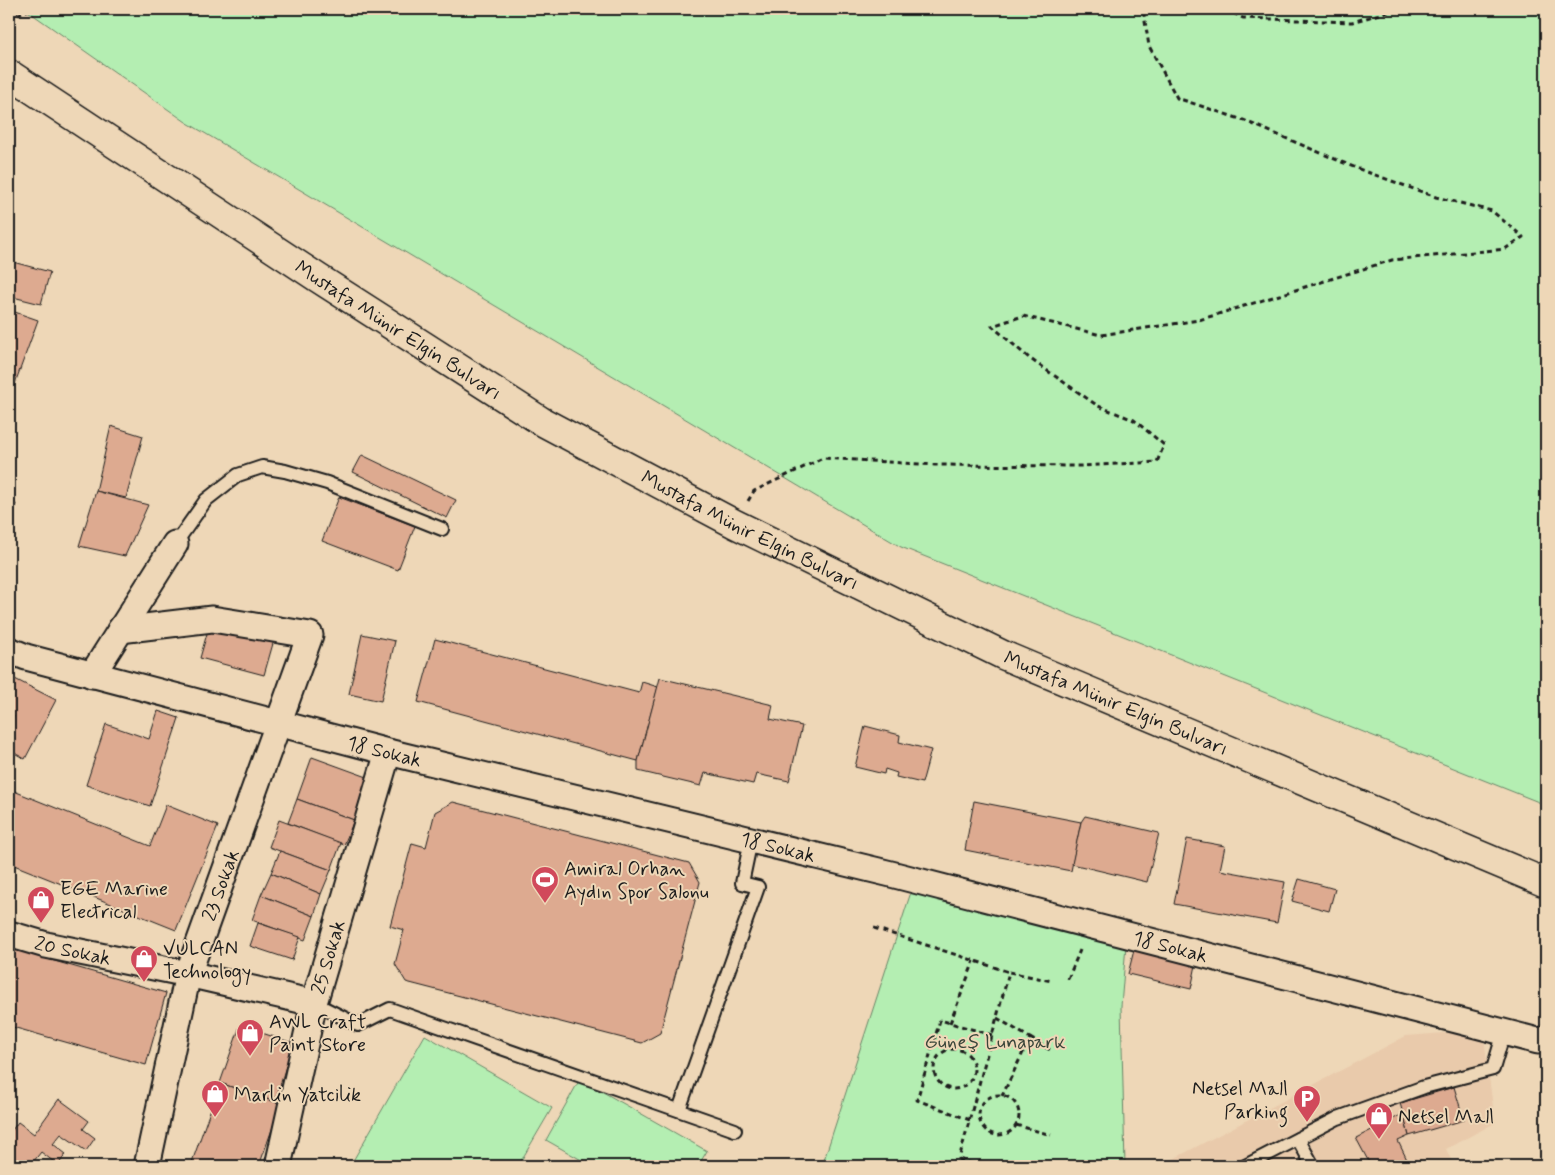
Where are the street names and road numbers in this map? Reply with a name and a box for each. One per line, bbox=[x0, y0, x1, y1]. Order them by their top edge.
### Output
street label: Mustafa Münir Elgin Bulvarı bbox=[289, 254, 506, 407]
street label: Mustafa Münir Elgin Bulvarı bbox=[636, 465, 863, 597]
street label: Mustafa Münir Elgin Bulvarı bbox=[1000, 645, 1232, 763]
street label: 18 Sokak bbox=[344, 730, 424, 775]
street label: 18 Sokak bbox=[738, 826, 818, 870]
street label: 23 Sokak bbox=[196, 846, 247, 925]
street label: 25 Sokak bbox=[305, 917, 353, 998]
street label: 18 Sokak bbox=[1130, 925, 1210, 970]
street label: 20 Sokak bbox=[31, 930, 113, 973]

